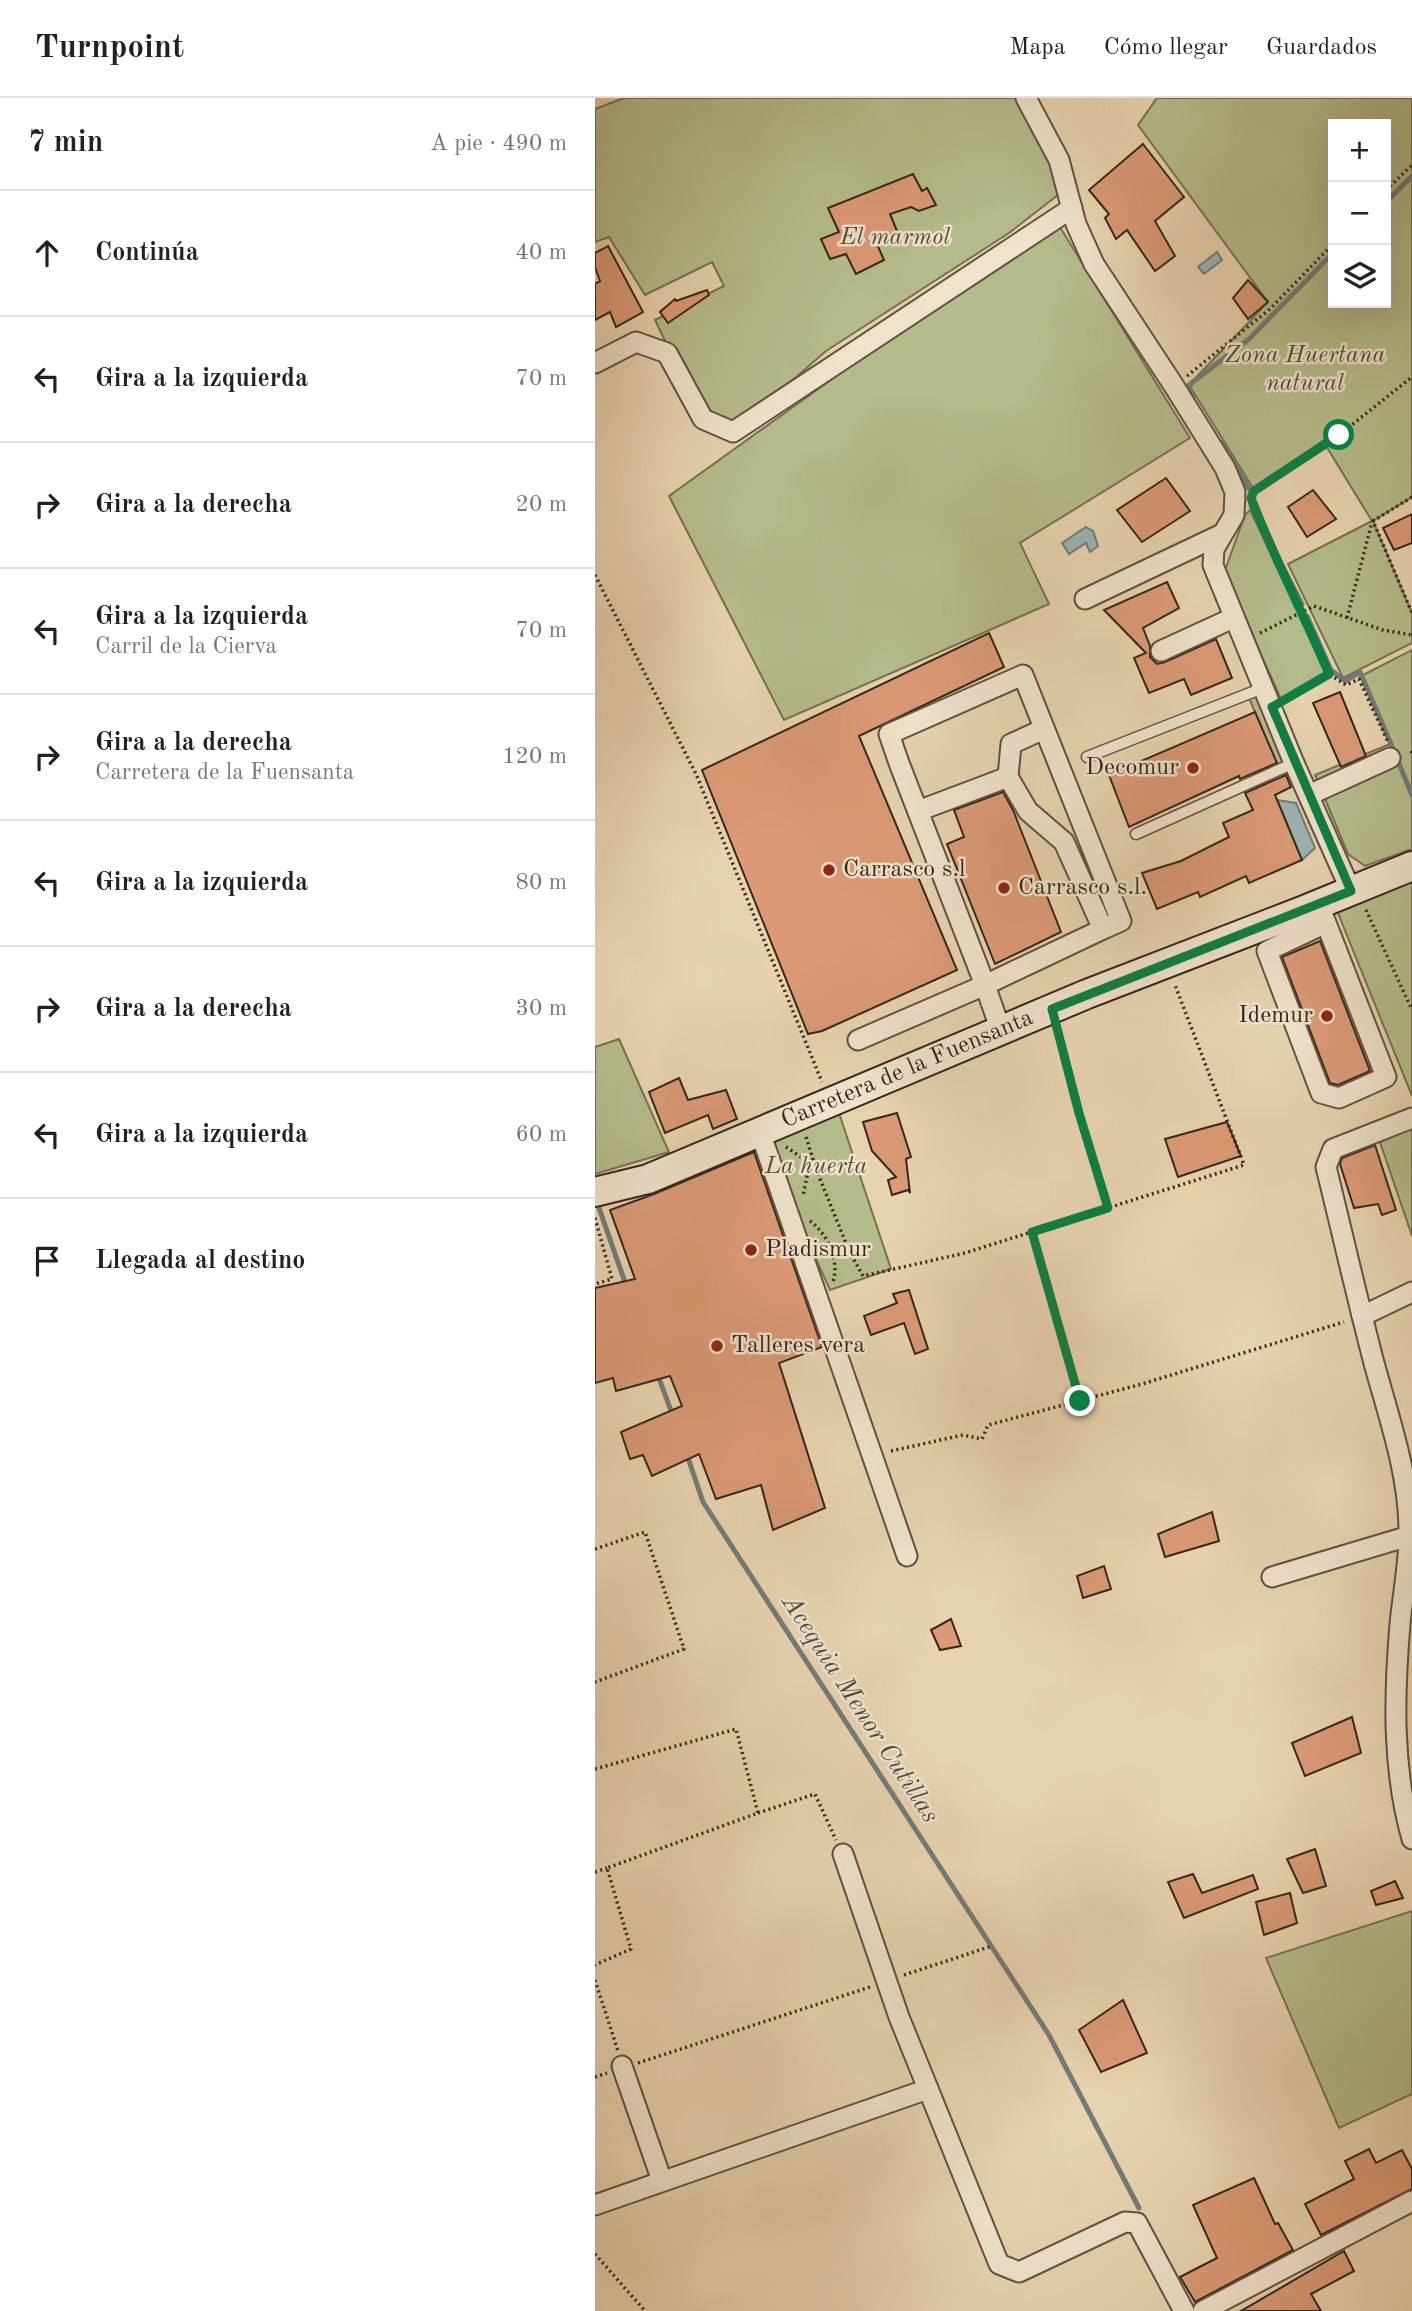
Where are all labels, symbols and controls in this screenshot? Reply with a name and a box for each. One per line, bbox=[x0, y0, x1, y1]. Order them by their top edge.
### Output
text: Turnpoint bbox=[35, 32, 184, 65]
text: Mapa bbox=[1009, 36, 1066, 60]
text: Cómo llegar bbox=[1104, 36, 1228, 60]
text: Guardados bbox=[1266, 36, 1377, 60]
map controls bbox=[1328, 119, 1391, 308]
button: + bbox=[1328, 119, 1391, 182]
text: 7 min bbox=[28, 128, 103, 158]
text: A pie · 490 m bbox=[430, 132, 567, 155]
button: − bbox=[1328, 182, 1391, 245]
park label: El marmol bbox=[839, 226, 950, 250]
icon: ahead bbox=[28, 234, 66, 272]
text: Continúa bbox=[95, 240, 199, 266]
text: 40 m bbox=[516, 241, 567, 264]
button: layers bbox=[1328, 245, 1391, 308]
park label: Zona Huertana natural bbox=[1225, 344, 1386, 396]
icon: left bbox=[28, 360, 66, 398]
text: Gira a la izquierda bbox=[95, 366, 308, 392]
text: 70 m bbox=[516, 367, 567, 390]
route start bbox=[1323, 419, 1354, 450]
icon: right bbox=[28, 486, 66, 524]
text: Gira a la derecha bbox=[95, 492, 292, 518]
text: 20 m bbox=[516, 493, 567, 516]
text: Gira a la izquierda bbox=[95, 604, 308, 630]
icon: left bbox=[28, 612, 66, 650]
text: 70 m bbox=[516, 619, 567, 642]
text: Carril de la Cierva bbox=[95, 635, 277, 658]
text: Gira a la derecha bbox=[95, 730, 292, 756]
icon: right bbox=[28, 738, 66, 776]
text: 120 m bbox=[502, 745, 567, 768]
place label: Decomur bbox=[1085, 756, 1179, 780]
marker: Decomur bbox=[1185, 760, 1201, 776]
text: Carretera de la Fuensanta bbox=[95, 761, 354, 784]
place label: Carrasco s.l bbox=[843, 858, 966, 882]
marker: Carrasco s.l bbox=[821, 862, 837, 878]
icon: left bbox=[28, 864, 66, 902]
text: Gira a la izquierda bbox=[95, 870, 308, 896]
text: 80 m bbox=[516, 871, 567, 894]
place label: Carrasco s.l. bbox=[1018, 876, 1147, 900]
marker: Carrasco s.l. bbox=[996, 880, 1012, 896]
icon: right bbox=[28, 990, 66, 1028]
text: Gira a la derecha bbox=[95, 996, 292, 1022]
text: 30 m bbox=[516, 997, 567, 1020]
place label: Idemur bbox=[1238, 1004, 1313, 1028]
street label: Carretera de la Fuensanta bbox=[778, 1006, 1037, 1133]
marker: Idemur bbox=[1319, 1008, 1335, 1024]
icon: left bbox=[28, 1116, 66, 1154]
text: Gira a la izquierda bbox=[95, 1122, 308, 1148]
text: 60 m bbox=[516, 1123, 567, 1146]
park label: La huerta bbox=[764, 1155, 867, 1179]
place label: Pladismur bbox=[765, 1238, 871, 1262]
icon: arrive bbox=[28, 1242, 66, 1280]
marker: Pladismur bbox=[743, 1242, 759, 1258]
text: Llegada al destino bbox=[95, 1248, 305, 1274]
place label: Talleres vera bbox=[731, 1334, 865, 1358]
marker: Talleres vera bbox=[709, 1338, 725, 1354]
route end bbox=[1064, 1385, 1095, 1416]
water label: Acequia Menor Cutillas bbox=[775, 1589, 943, 1828]

